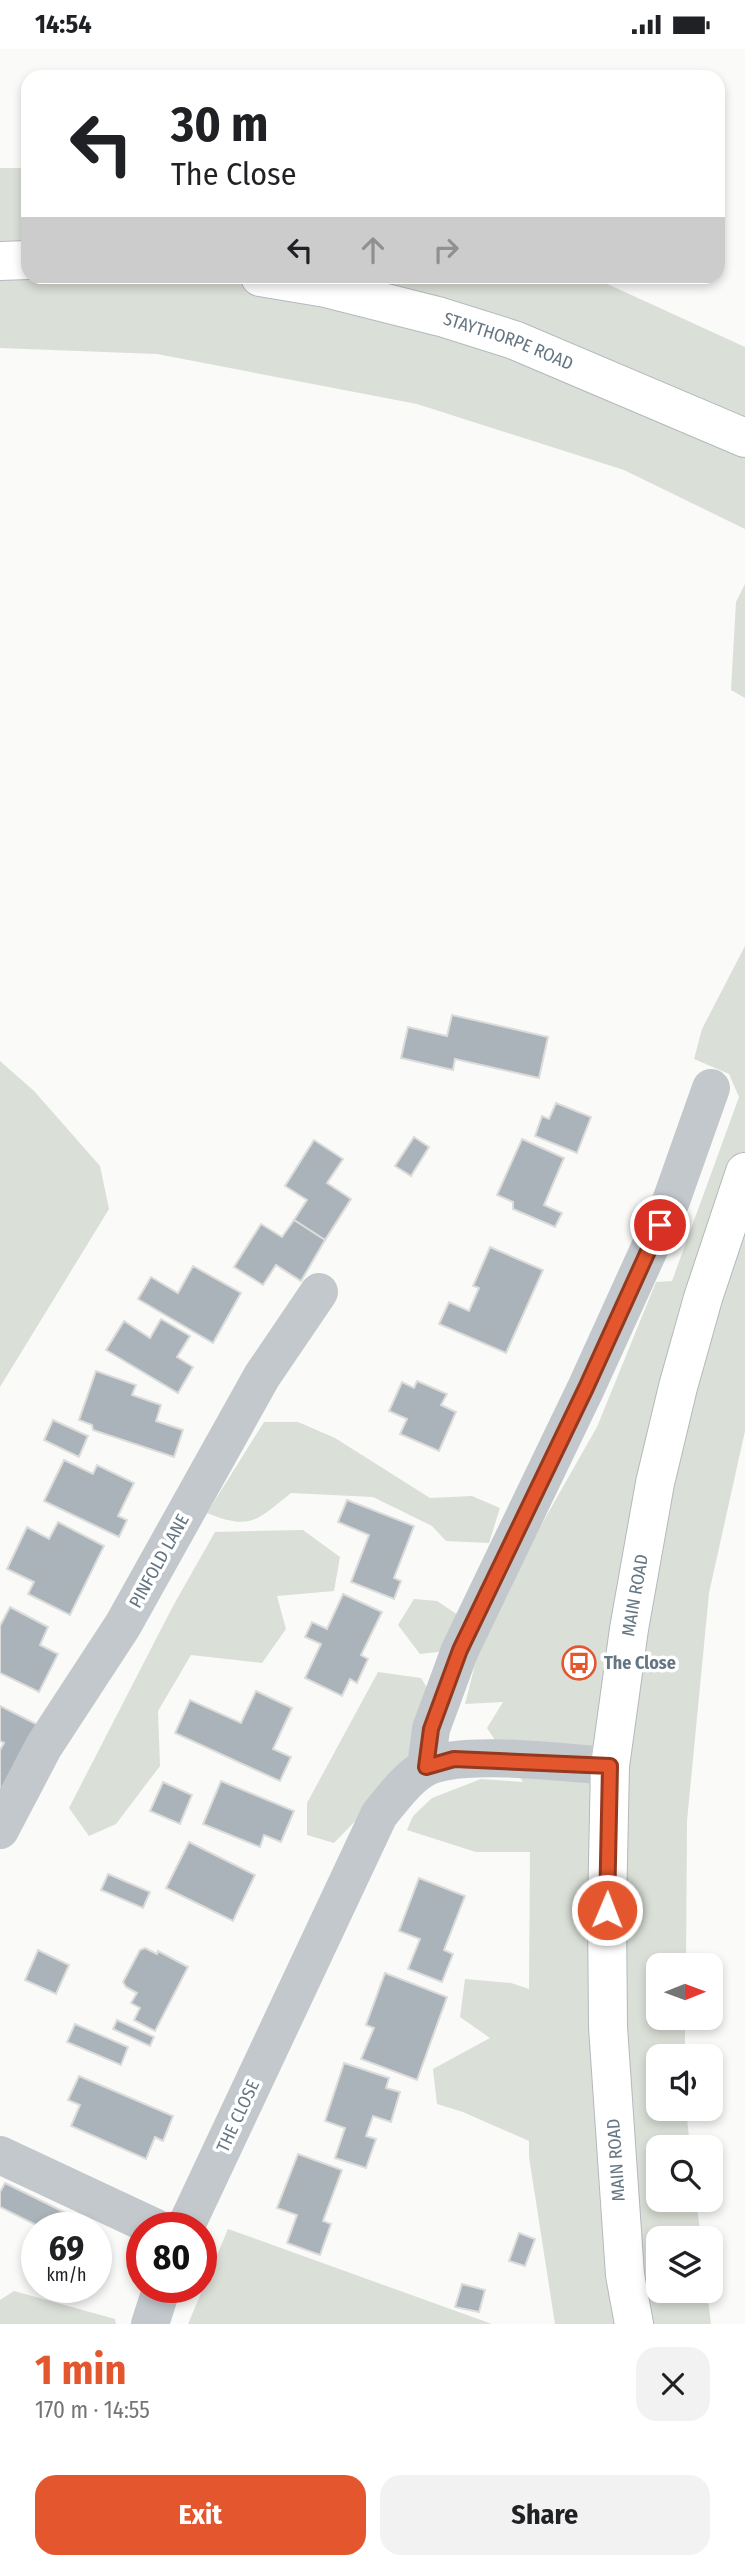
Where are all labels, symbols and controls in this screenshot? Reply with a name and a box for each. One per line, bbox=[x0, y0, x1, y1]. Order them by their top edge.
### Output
text: 14:54 bbox=[35, 9, 92, 40]
text: 30 m bbox=[171, 95, 269, 154]
icon: left bbox=[56, 98, 147, 189]
text: The Close bbox=[171, 155, 297, 193]
icon: left bbox=[281, 231, 319, 269]
icon: ahead bbox=[354, 231, 392, 269]
icon: right bbox=[427, 231, 465, 269]
street label: STAYTHORPE ROAD bbox=[441, 307, 577, 375]
pin bbox=[630, 1195, 690, 1255]
icon: arrive bbox=[641, 1206, 679, 1244]
street label: PINFOLD LANE bbox=[124, 1510, 194, 1612]
street label: MAIN ROAD bbox=[617, 1553, 653, 1638]
bus stop icon: The Close bbox=[560, 1644, 598, 1682]
place label: The Close bbox=[604, 1652, 676, 1674]
position arrow bbox=[570, 1873, 644, 1947]
north arrow bbox=[646, 1953, 723, 2030]
map controls bbox=[646, 1953, 723, 2303]
button: sound bbox=[646, 2044, 723, 2121]
street label: THE CLOSE bbox=[212, 2077, 264, 2155]
street label: MAIN ROAD bbox=[602, 2118, 630, 2202]
button: search bbox=[646, 2135, 723, 2212]
speed limit sign: 80 bbox=[126, 2212, 217, 2303]
button: layers bbox=[646, 2226, 723, 2303]
text: 69 bbox=[49, 2227, 84, 2269]
text: km/h bbox=[46, 2264, 87, 2286]
text: 1 min bbox=[35, 2345, 126, 2395]
button: close bbox=[636, 2347, 710, 2421]
text: 170 m · 14:55 bbox=[35, 2396, 150, 2424]
button: Exit bbox=[35, 2475, 366, 2555]
button: Share bbox=[380, 2475, 710, 2555]

